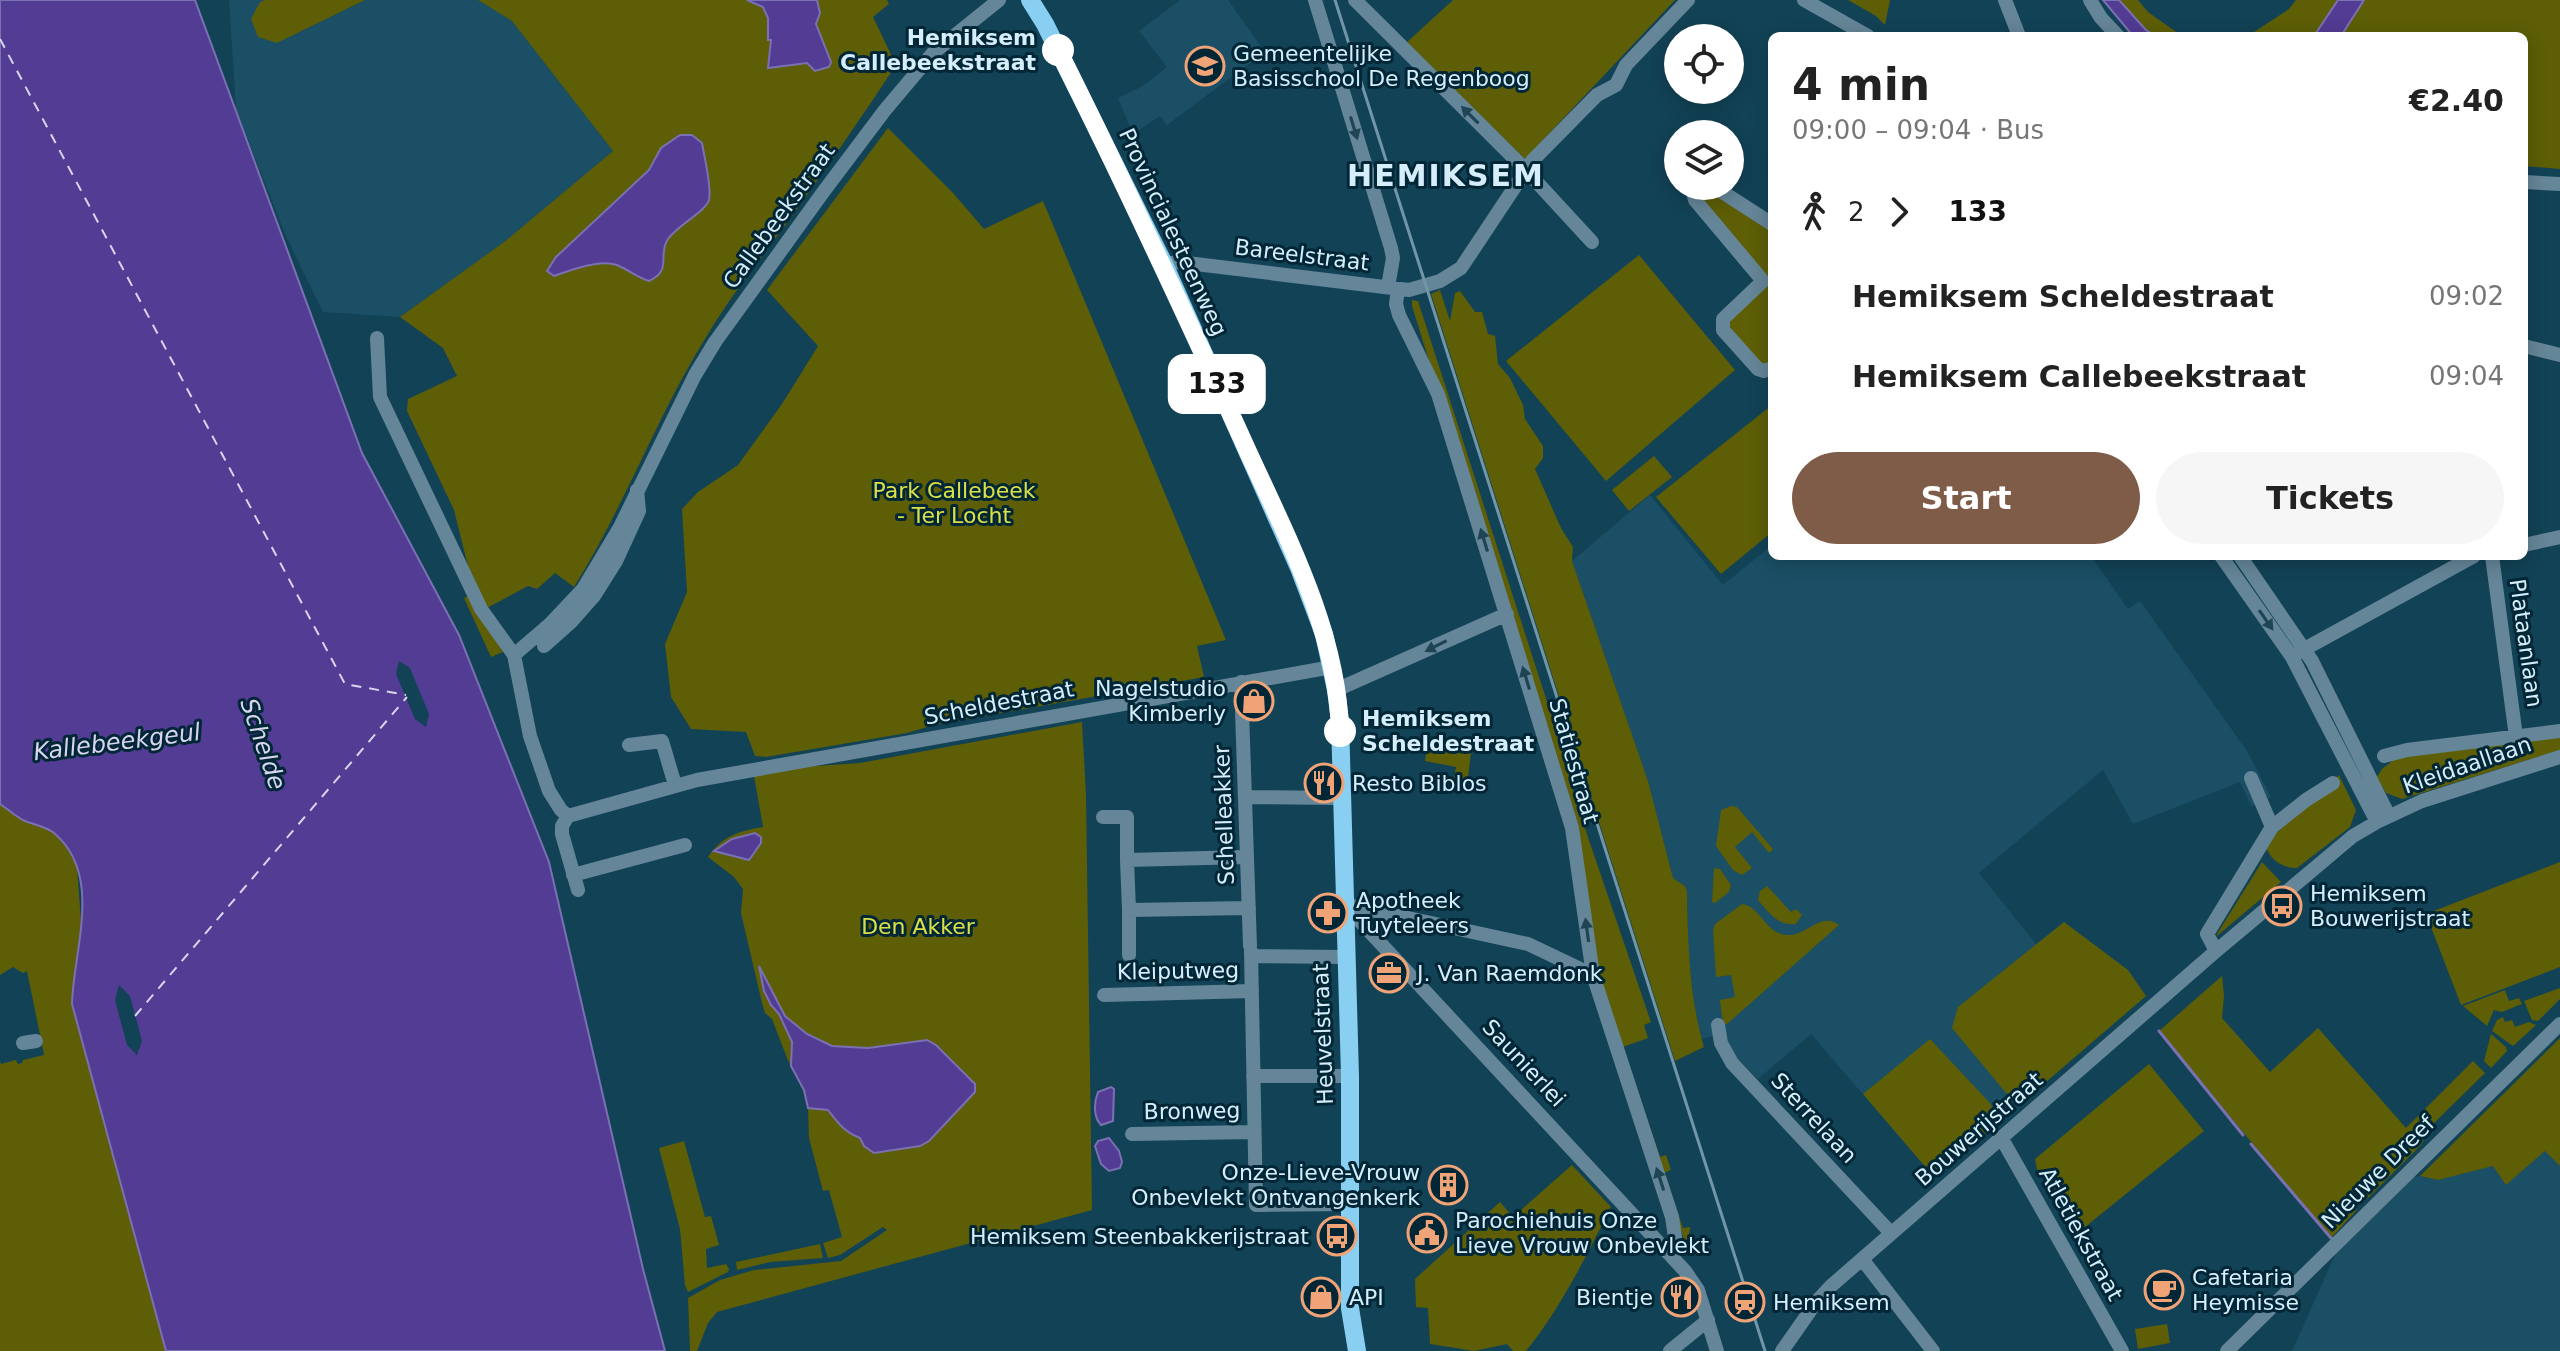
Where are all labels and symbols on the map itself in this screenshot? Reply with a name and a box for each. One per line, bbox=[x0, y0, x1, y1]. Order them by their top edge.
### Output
place label: Hemiksem Callebeekstraat bbox=[840, 25, 1036, 75]
marker: Hemiksem Callebeekstraat bbox=[1043, 35, 1073, 65]
place label: Gemeentelijke Basisschool De Regenboog bbox=[1233, 41, 1530, 91]
school or university icon: Gemeentelijke Basisschool De Regenboog bbox=[1184, 45, 1226, 87]
one-way arrow bbox=[1462, 106, 1480, 125]
one-way arrow bbox=[1348, 117, 1361, 141]
street label: Provincialesteenweg bbox=[1114, 124, 1232, 340]
street label: Callebeekstraat bbox=[718, 138, 840, 293]
district label: HEMIKSEM bbox=[1347, 158, 1545, 193]
street label: Bareelstraat bbox=[1233, 234, 1371, 276]
line badge: 133 bbox=[1171, 358, 1263, 410]
park label: Park Callebeek - Ter Locht bbox=[873, 478, 1036, 528]
one-way arrow bbox=[1477, 528, 1489, 552]
street label: Plataanlaan bbox=[2505, 577, 2547, 709]
one-way arrow bbox=[2258, 609, 2273, 630]
one-way arrow bbox=[1424, 639, 1447, 653]
one-way arrow bbox=[1519, 666, 1532, 690]
street label: Scheldestraat bbox=[922, 676, 1076, 730]
place label: Nagelstudio Kimberly bbox=[1095, 676, 1226, 726]
shop icon: Nagelstudio Kimberly bbox=[1233, 680, 1275, 722]
water label: Schelde bbox=[234, 694, 292, 794]
street label: Statiestraat bbox=[1544, 696, 1604, 827]
place label: Hemiksem Scheldestraat bbox=[1362, 706, 1535, 756]
marker: Hemiksem Scheldestraat bbox=[1325, 716, 1355, 746]
water label: Kallebeekgeul bbox=[32, 718, 203, 766]
street label: Kleidaallaan bbox=[2399, 731, 2535, 799]
street label: Schelleakker bbox=[1209, 744, 1239, 885]
restaurant icon: Resto Biblos bbox=[1303, 762, 1345, 804]
place label: Resto Biblos bbox=[1352, 771, 1487, 796]
place label: Hemiksem Bouwerijstraat bbox=[2310, 881, 2470, 931]
bus stop icon: Hemiksem Bouwerijstraat bbox=[2261, 885, 2303, 927]
place label: Apotheek Tuyteleers bbox=[1355, 888, 1469, 938]
pharmacy icon: Apotheek Tuyteleers bbox=[1307, 892, 1349, 934]
park label: Den Akker bbox=[861, 914, 976, 939]
one-way arrow bbox=[1580, 917, 1593, 942]
office icon: J. Van Raemdonk bbox=[1368, 952, 1410, 994]
street label: Kleiputweg bbox=[1117, 957, 1239, 985]
place label: J. Van Raemdonk bbox=[1415, 961, 1603, 986]
street label: Heuvelstraat bbox=[1308, 963, 1338, 1105]
street label: Saunierlei bbox=[1477, 1014, 1571, 1112]
street label: Bouwerijstraat bbox=[1910, 1067, 2048, 1191]
street label: Sterrelaan bbox=[1766, 1068, 1862, 1168]
street label: Bronweg bbox=[1144, 1098, 1240, 1124]
street label: Nieuwe Dreef bbox=[2317, 1110, 2440, 1233]
place label: Onze-Lieve-Vrouw Onbevlekt Ontvangenkerk bbox=[1131, 1160, 1420, 1210]
street label: Atletiekstraat bbox=[2034, 1163, 2128, 1305]
building icon: Onze-Lieve-Vrouw Onbevlekt Ontvangenkerk bbox=[1427, 1164, 1469, 1206]
one-way arrow bbox=[1653, 1167, 1665, 1191]
place label: Parochiehuis Onze Lieve Vrouw Onbevlekt bbox=[1455, 1208, 1710, 1258]
public building icon: Parochiehuis Onze Lieve Vrouw Onbevlekt bbox=[1406, 1212, 1448, 1254]
bus stop icon: Hemiksem Steenbakkerijstraat bbox=[1316, 1215, 1358, 1257]
place label: Hemiksem Steenbakkerijstraat bbox=[970, 1224, 1309, 1249]
place label: Cafetaria Heymisse bbox=[2192, 1265, 2299, 1315]
cafe icon: Cafetaria Heymisse bbox=[2143, 1269, 2185, 1311]
shop icon: API bbox=[1300, 1276, 1342, 1318]
restaurant icon: Bientje bbox=[1660, 1276, 1702, 1318]
station icon: Hemiksem bbox=[1724, 1281, 1766, 1323]
place label: API bbox=[1349, 1285, 1384, 1310]
place label: Bientje bbox=[1576, 1285, 1653, 1310]
place label: Hemiksem bbox=[1773, 1290, 1890, 1315]

